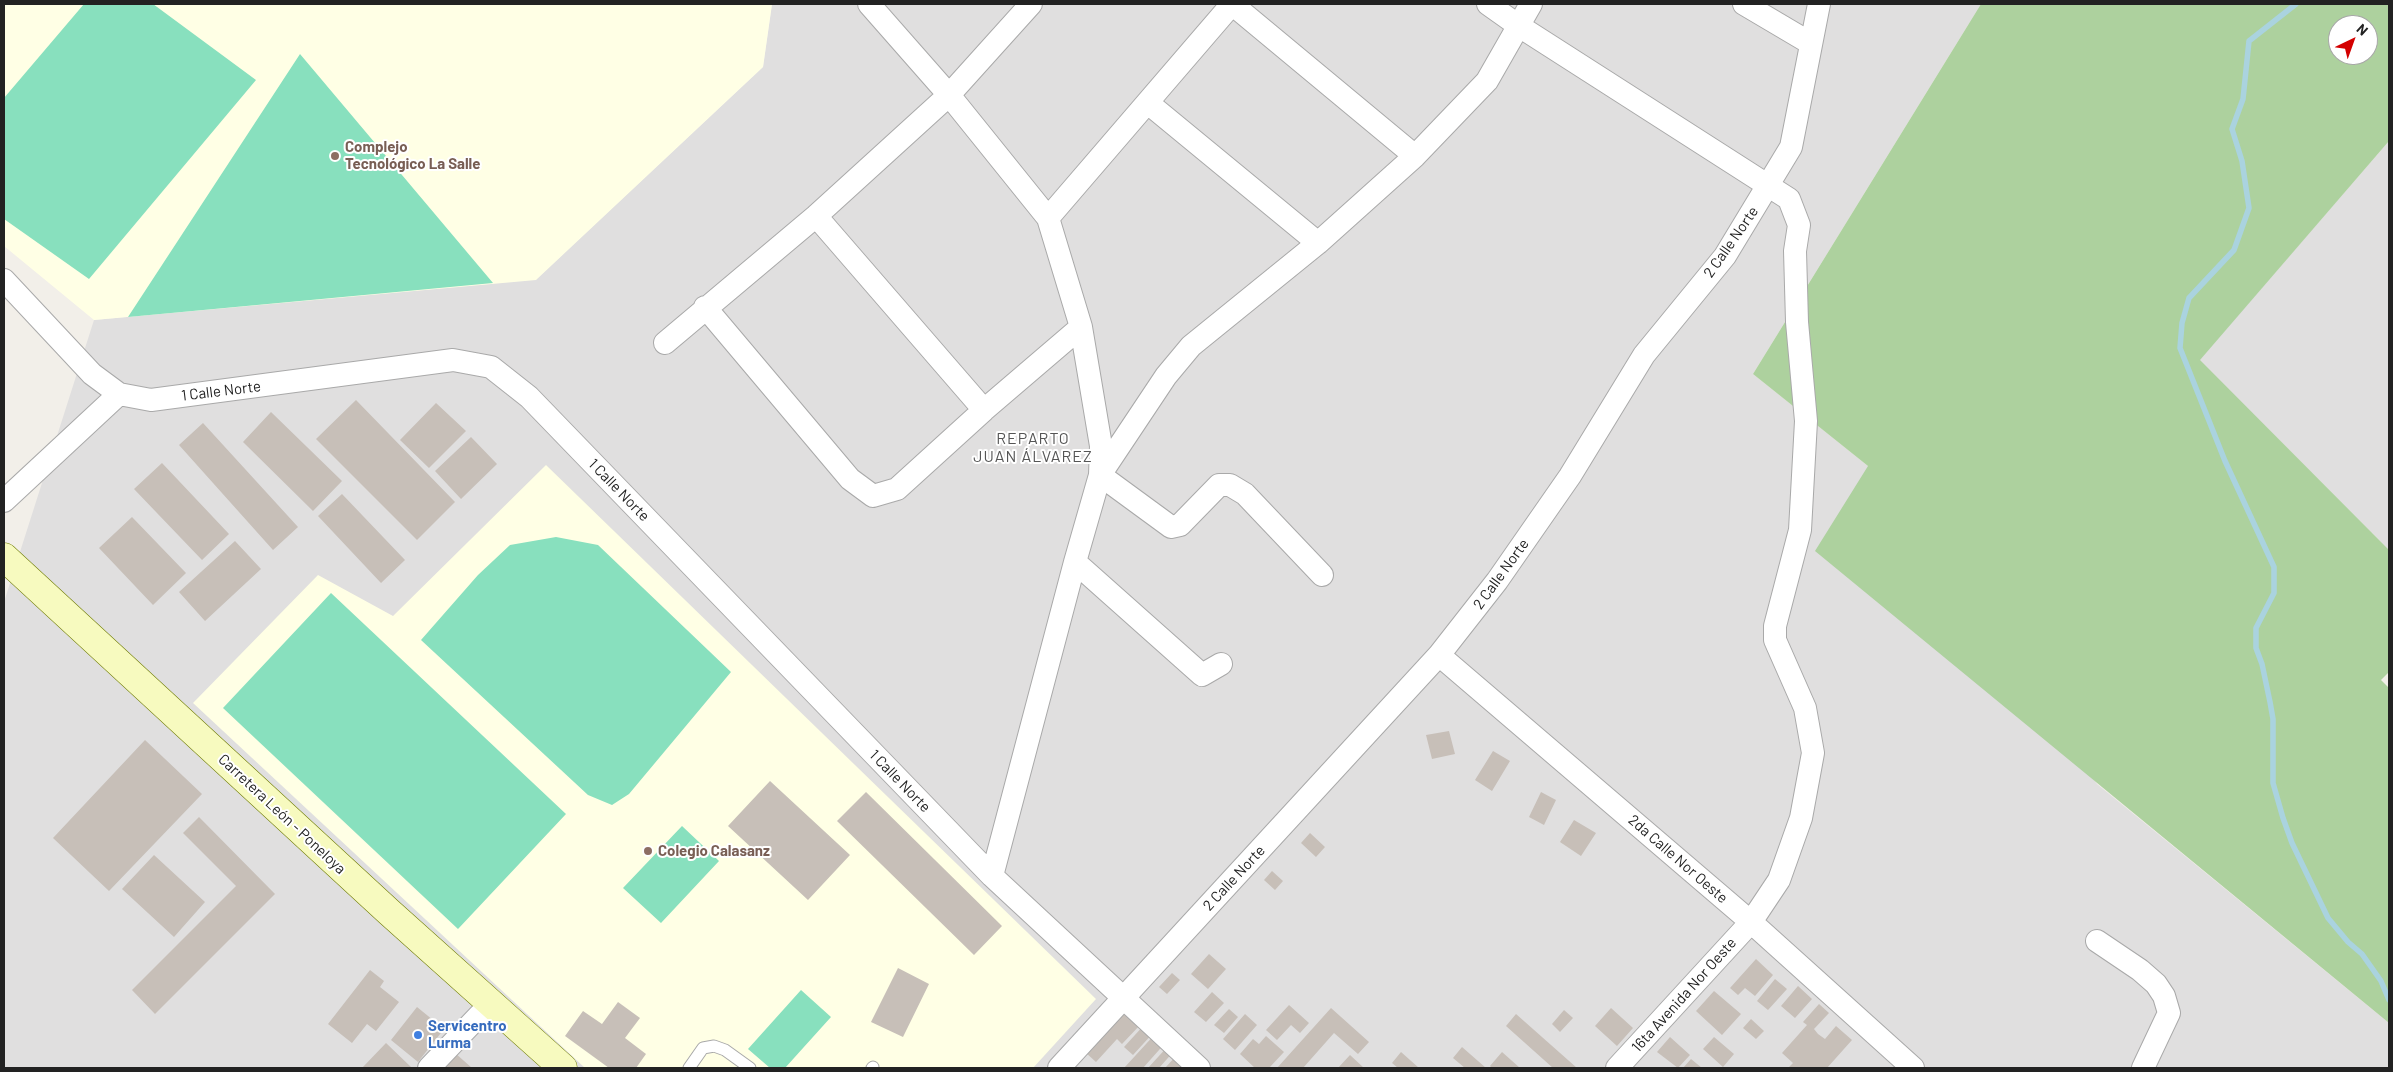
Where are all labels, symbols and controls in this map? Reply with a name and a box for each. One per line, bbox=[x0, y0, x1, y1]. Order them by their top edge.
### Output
north arrow bbox=[2328, 15, 2378, 65]
text: N bbox=[2354, 20, 2372, 39]
place label: Complejo Tecnológico La Salle bbox=[345, 138, 480, 173]
marker: Complejo Tecnológico La Salle bbox=[329, 150, 341, 162]
street label: 2 Calle Norte bbox=[1700, 203, 1762, 281]
street label: 1 Calle Norte bbox=[180, 377, 262, 405]
district label: REPARTO JUAN ÁLVAREZ bbox=[972, 429, 1094, 467]
street label: 1 Calle Norte bbox=[585, 455, 653, 525]
street label: 2 Calle Norte bbox=[1469, 535, 1533, 613]
street label: 1 Calle Norte bbox=[866, 746, 934, 816]
street label: Carretera León - Poneloya bbox=[215, 750, 349, 878]
street label: 2da Calle Nor Oeste bbox=[1625, 811, 1731, 907]
place label: Colegio Calasanz bbox=[658, 842, 770, 860]
street label: 2 Calle Norte bbox=[1199, 842, 1269, 914]
marker: Colegio Calasanz bbox=[642, 845, 654, 857]
street label: 16ta Avenida Nor Oeste bbox=[1628, 934, 1740, 1056]
place label: Servicentro Lurma bbox=[428, 1017, 507, 1052]
marker: Servicentro Lurma bbox=[412, 1029, 424, 1041]

